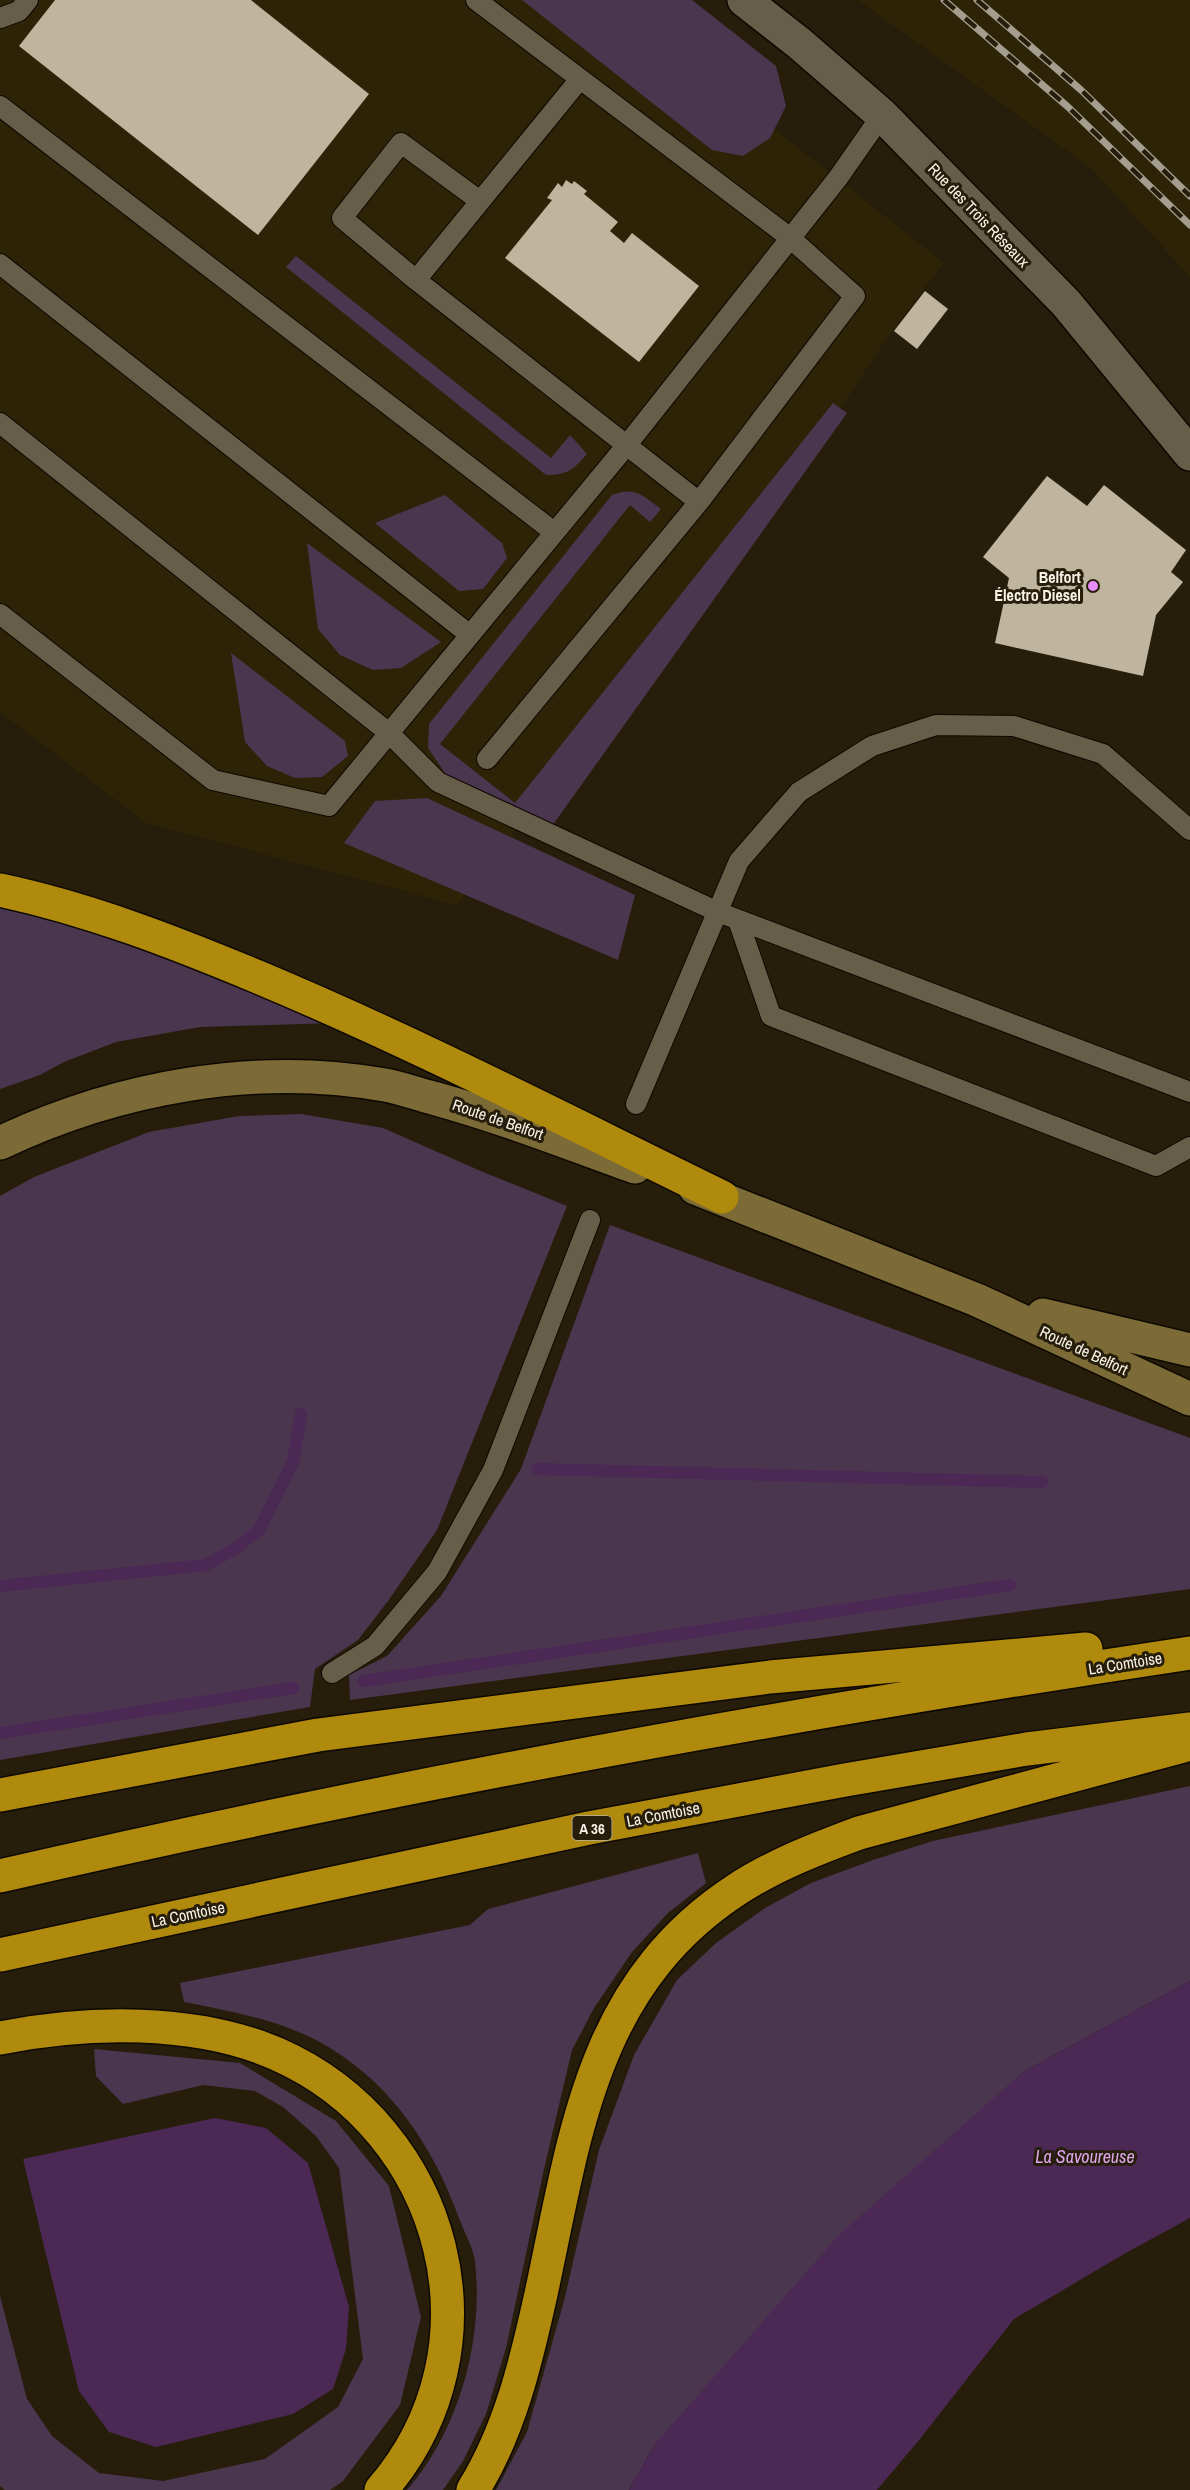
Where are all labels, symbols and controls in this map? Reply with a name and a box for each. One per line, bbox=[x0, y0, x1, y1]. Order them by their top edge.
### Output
street label: Rue des Trois Réseaux bbox=[923, 158, 1035, 272]
place label: Belfort Électro Diesel bbox=[994, 566, 1082, 606]
marker: Belfort Électro Diesel bbox=[1086, 579, 1100, 593]
street label: Route de Belfort bbox=[450, 1093, 547, 1145]
street label: Route de Belfort bbox=[1036, 1320, 1132, 1380]
street label: La Comtoise bbox=[1087, 1646, 1163, 1680]
street label: La Comtoise bbox=[624, 1796, 702, 1832]
road number: A 36 bbox=[572, 1816, 612, 1840]
street label: La Comtoise bbox=[149, 1896, 227, 1932]
water label: La Savoureuse bbox=[1035, 2144, 1135, 2169]

